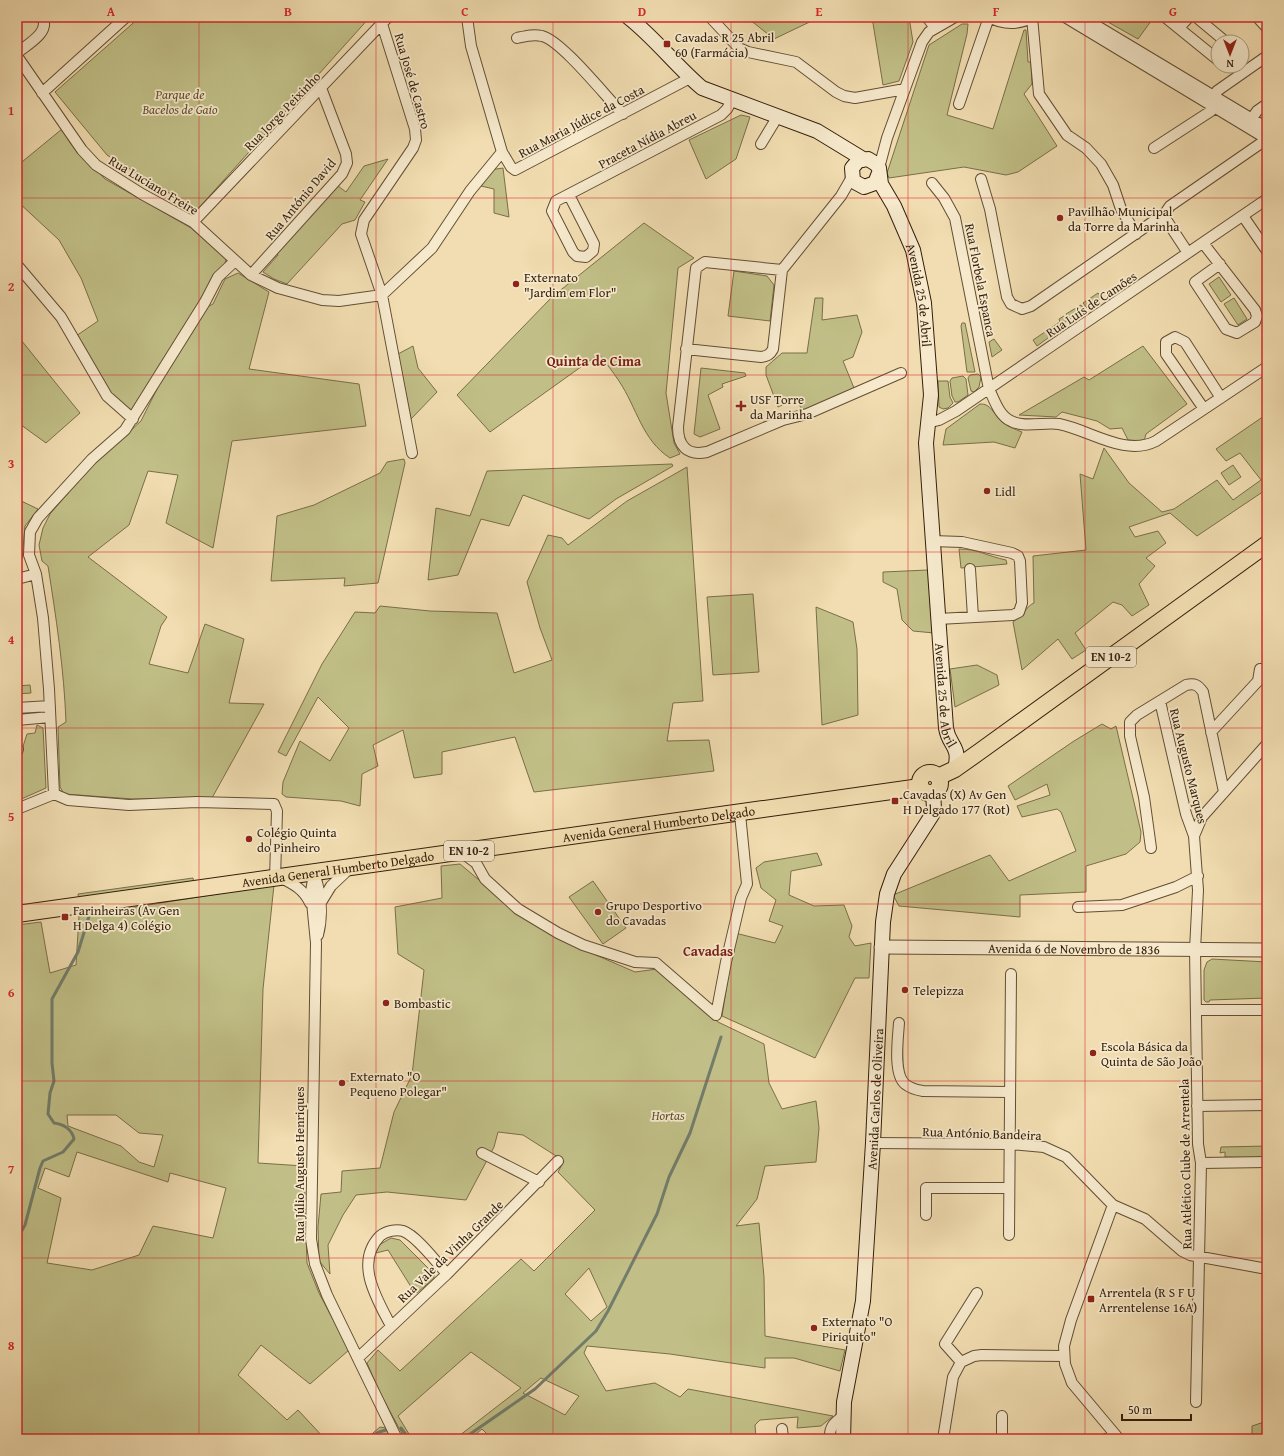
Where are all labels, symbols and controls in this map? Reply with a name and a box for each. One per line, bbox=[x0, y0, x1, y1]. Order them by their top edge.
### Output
text: A bbox=[107, 2, 116, 21]
text: B bbox=[284, 2, 292, 21]
text: C bbox=[461, 2, 469, 21]
text: D bbox=[638, 2, 646, 21]
text: E bbox=[816, 2, 823, 21]
text: F bbox=[993, 2, 1000, 21]
text: G bbox=[1169, 2, 1177, 21]
place label: Cavadas R 25 Abril 60 (Farmácia) bbox=[675, 28, 775, 62]
street label: Rua José de Castro bbox=[390, 31, 435, 132]
north arrow bbox=[1210, 34, 1250, 74]
marker: Cavadas R 25 Abril 60 (Farmácia) bbox=[662, 39, 672, 49]
text: N bbox=[1226, 56, 1234, 72]
street label: Rua Jorge Peixinho bbox=[240, 67, 325, 155]
street label: Rua Maria Júdice da Costa bbox=[515, 80, 648, 163]
park label: Parque de Bacelos de Gaio bbox=[142, 85, 218, 119]
text: 1 bbox=[8, 101, 14, 120]
street label: Praceta Nídia Abreu bbox=[595, 106, 700, 173]
street label: Rua Luciano Freire bbox=[105, 151, 202, 220]
street label: Rua António David bbox=[261, 154, 340, 244]
place label: Pavilhão Municipal da Torre da Marinha bbox=[1068, 202, 1180, 236]
marker: Pavilhão Municipal da Torre da Marinha bbox=[1055, 213, 1065, 223]
street label: Rua Florbela Espanca bbox=[960, 222, 1001, 339]
street label: Avenida 25 de Abril bbox=[901, 240, 936, 348]
street label: Rua Luís de Camões bbox=[1042, 267, 1141, 342]
place label: Externato "Jardim em Flor" bbox=[524, 268, 617, 302]
text: 2 bbox=[8, 277, 15, 296]
marker: Externato "Jardim em Flor" bbox=[511, 279, 521, 289]
district label: Quinta de Cima bbox=[547, 351, 642, 371]
place label: USF Torre da Marinha bbox=[750, 390, 813, 424]
marker: USF Torre da Marinha bbox=[735, 400, 747, 412]
text: 3 bbox=[8, 454, 14, 473]
place label: Lidl bbox=[995, 482, 1016, 501]
marker: Lidl bbox=[982, 486, 992, 496]
text: 4 bbox=[8, 630, 15, 649]
street label: Avenida 25 de Abril bbox=[930, 642, 962, 752]
road number: EN 10-2 bbox=[1086, 647, 1136, 667]
street label: Rua Augusto Marques bbox=[1165, 706, 1212, 826]
place label: Cavadas (X) Av Gen H Delgado 177 (Rot) bbox=[903, 785, 1010, 819]
marker: Cavadas (X) Av Gen H Delgado 177 (Rot) bbox=[890, 796, 900, 806]
street label: Avenida General Humberto Delgado bbox=[561, 801, 757, 847]
text: 5 bbox=[8, 807, 15, 826]
place label: Colégio Quinta do Pinheiro bbox=[257, 823, 338, 857]
marker: Colégio Quinta do Pinheiro bbox=[244, 834, 254, 844]
road number: EN 10-2 bbox=[444, 841, 494, 861]
street label: Avenida General Humberto Delgado bbox=[240, 846, 436, 892]
place label: Grupo Desportivo do Cavadas bbox=[606, 896, 702, 930]
place label: Farinheiras (Av Gen H Delga 4) Colégio bbox=[73, 901, 180, 935]
marker: Grupo Desportivo do Cavadas bbox=[593, 907, 603, 917]
marker: Farinheiras (Av Gen H Delga 4) Colégio bbox=[60, 912, 70, 922]
street label: Avenida 6 de Novembro de 1836 bbox=[988, 939, 1160, 959]
district label: Cavadas bbox=[683, 941, 733, 961]
place label: Telepizza bbox=[913, 981, 965, 1000]
text: 6 bbox=[8, 983, 15, 1002]
marker: Telepizza bbox=[900, 985, 910, 995]
place label: Bombastic bbox=[394, 994, 451, 1013]
marker: Bombastic bbox=[381, 998, 391, 1008]
street label: Avenida Carlos de Oliveira bbox=[862, 1027, 888, 1171]
place label: Escola Básica da Quinta de São João bbox=[1101, 1037, 1202, 1071]
marker: Escola Básica da Quinta de São João bbox=[1088, 1048, 1098, 1058]
place label: Externato "O Pequeno Polegar" bbox=[350, 1067, 447, 1101]
marker: Externato "O Pequeno Polegar" bbox=[337, 1078, 347, 1088]
street label: Rua Atlético Clube de Arrentela bbox=[1174, 1078, 1196, 1250]
street label: Rua Júlio Augusto Henriques bbox=[290, 1086, 309, 1242]
park label: Hortas bbox=[650, 1106, 685, 1125]
street label: Rua António Bandeira bbox=[922, 1122, 1043, 1145]
text: 7 bbox=[8, 1160, 15, 1179]
street label: Rua Vale da Vinha Grande bbox=[393, 1196, 508, 1307]
place label: Arrentela (R S F U Arrentelense 16A) bbox=[1099, 1283, 1197, 1317]
marker: Arrentela (R S F U Arrentelense 16A) bbox=[1086, 1294, 1096, 1304]
place label: Externato "O Piriquito" bbox=[822, 1312, 892, 1346]
marker: Externato "O Piriquito" bbox=[809, 1323, 819, 1333]
text: 8 bbox=[8, 1336, 15, 1355]
scale bar bbox=[1122, 1396, 1191, 1422]
text: 50 m bbox=[1128, 1401, 1152, 1418]

